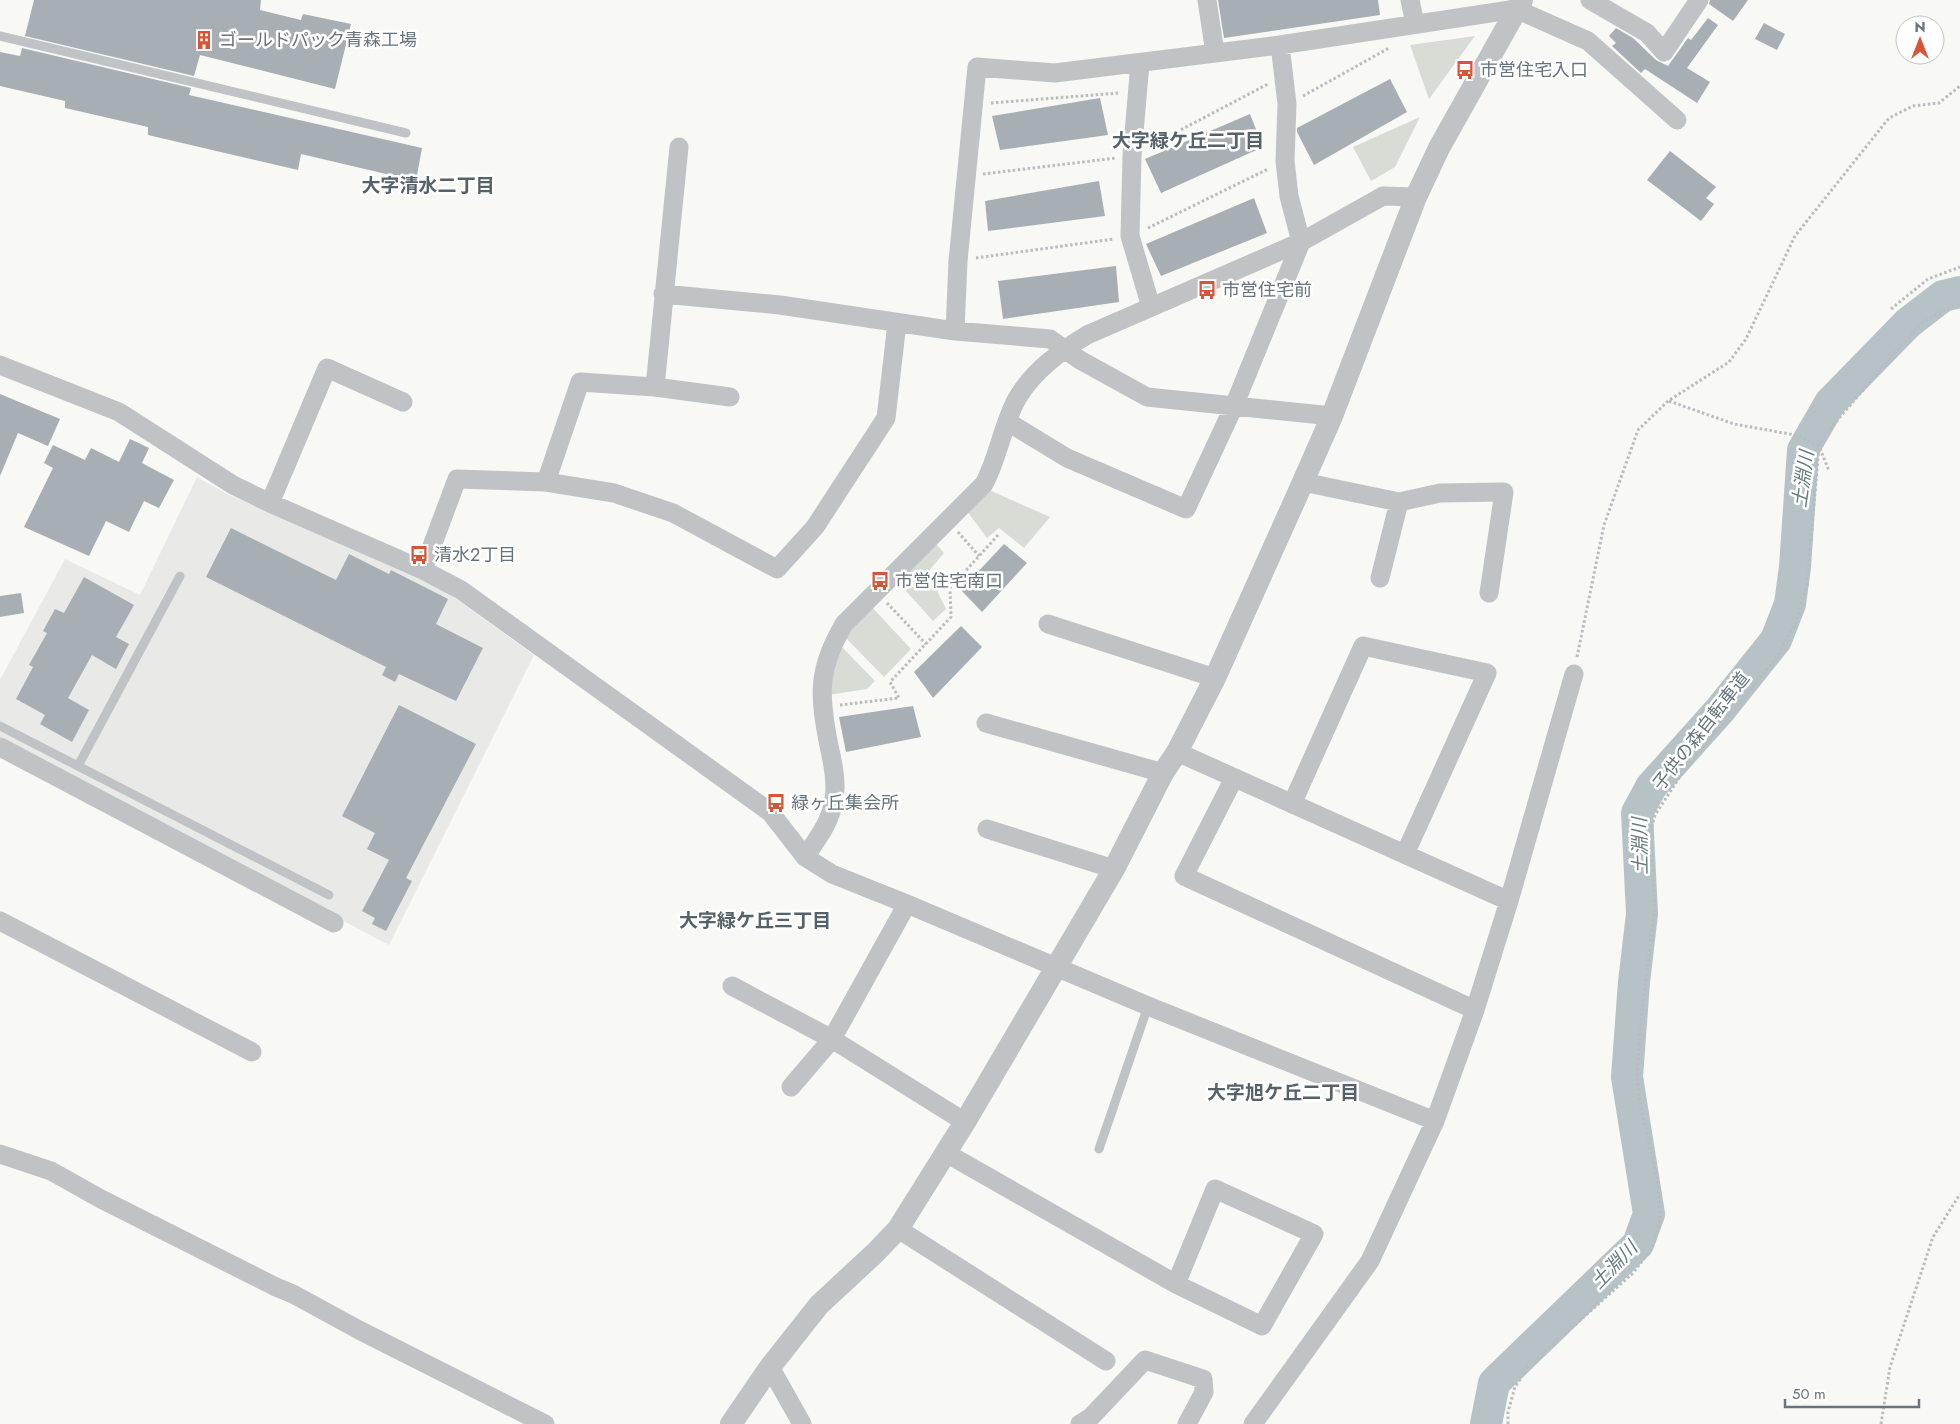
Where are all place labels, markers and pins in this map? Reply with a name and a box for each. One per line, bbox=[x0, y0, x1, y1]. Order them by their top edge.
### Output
place label: ゴールドパック青森工場 bbox=[219, 27, 417, 53]
building icon: ゴールドパック青森工場 bbox=[193, 29, 215, 51]
place label: 市営住宅入口 bbox=[1480, 57, 1588, 83]
bus stop icon: 市営住宅入口 bbox=[1454, 59, 1476, 81]
place label: 市営住宅前 bbox=[1222, 277, 1312, 303]
bus stop icon: 市営住宅前 bbox=[1196, 279, 1218, 301]
place label: 清水2丁目 bbox=[434, 542, 516, 568]
bus stop icon: 清水2丁目 bbox=[408, 544, 430, 566]
place label: 市営住宅南口 bbox=[895, 568, 1003, 594]
bus stop icon: 市営住宅南口 bbox=[869, 570, 891, 592]
place label: 緑ヶ丘集会所 bbox=[791, 790, 899, 816]
bus stop icon: 緑ヶ丘集会所 bbox=[765, 792, 787, 814]

